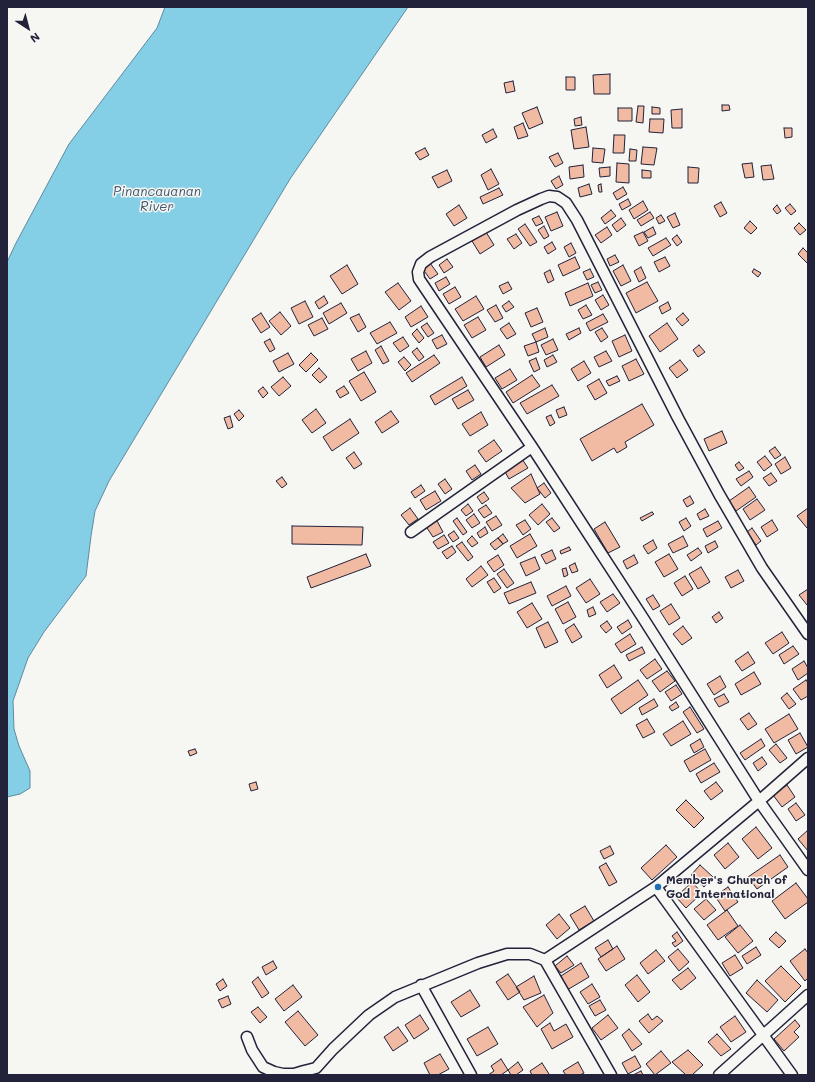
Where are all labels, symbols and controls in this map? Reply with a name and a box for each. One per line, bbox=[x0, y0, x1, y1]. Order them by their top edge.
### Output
north arrow bbox=[8, 8, 48, 48]
text: N bbox=[28, 30, 43, 47]
water label: Pinancauanan River bbox=[113, 184, 201, 215]
place label: Member's Church of God International bbox=[666, 873, 787, 901]
marker: Member's Church of God International bbox=[653, 882, 663, 892]

